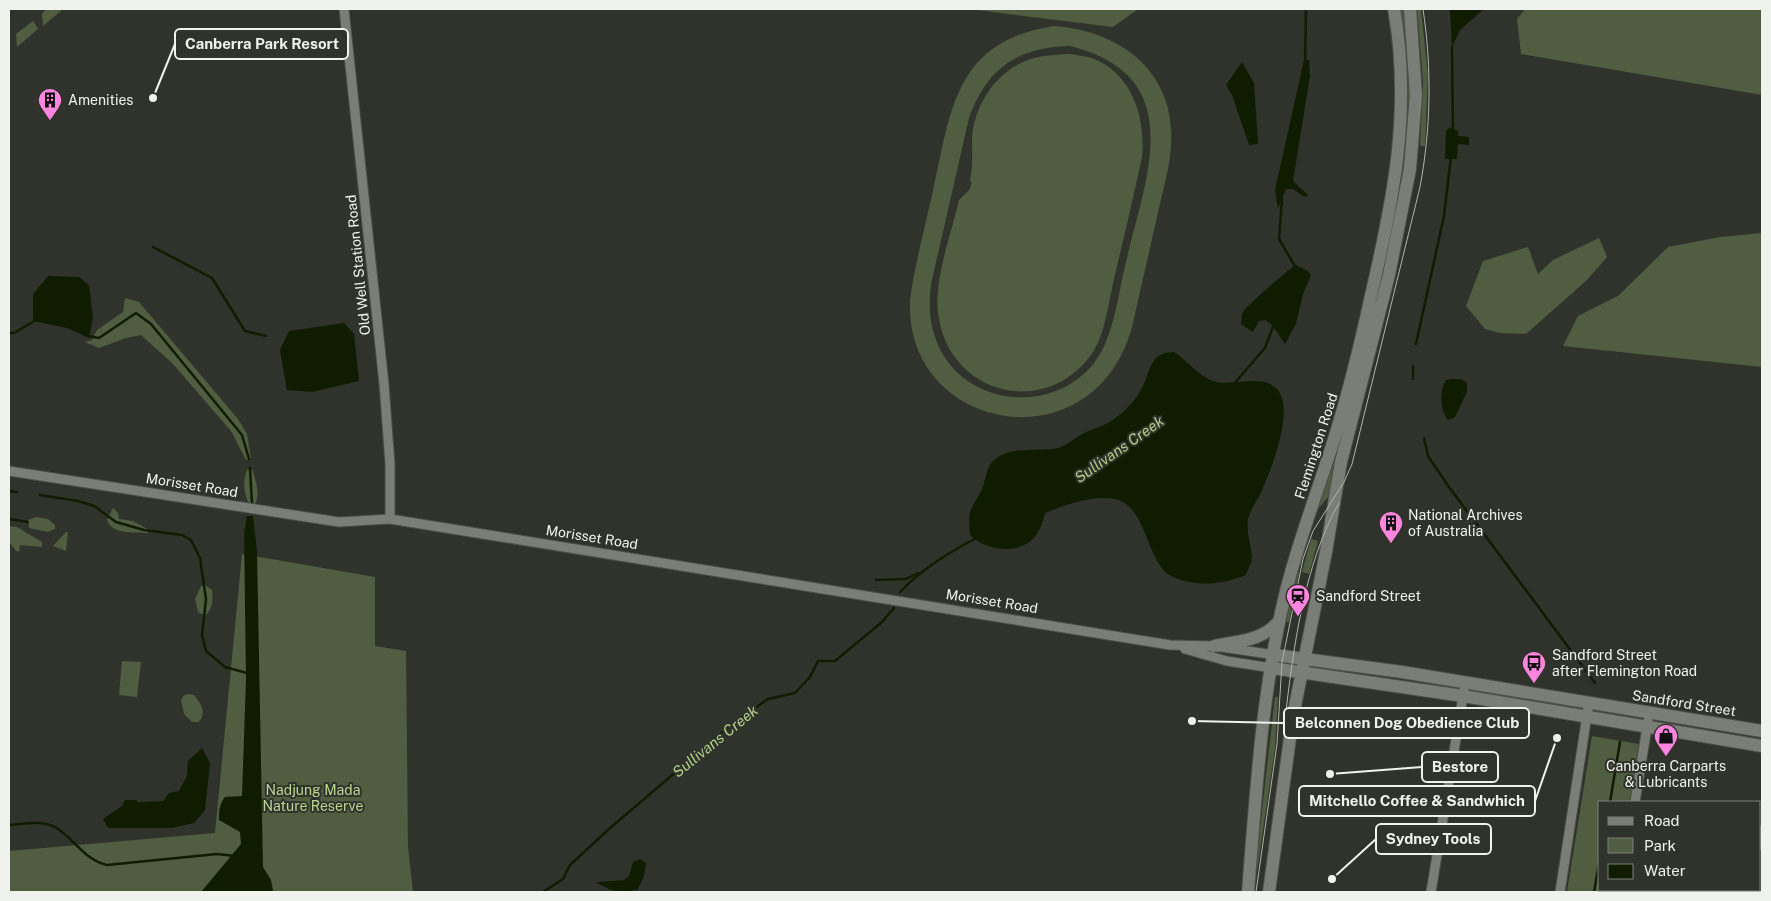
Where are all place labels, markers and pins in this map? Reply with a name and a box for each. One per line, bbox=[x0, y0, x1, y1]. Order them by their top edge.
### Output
callout: Canberra Park Resort bbox=[175, 29, 348, 59]
building icon: Amenities bbox=[37, 87, 63, 121]
place label: Amenities bbox=[68, 92, 133, 108]
place label: National Archives of Australia bbox=[1408, 507, 1522, 539]
building icon: National Archives of Australia bbox=[1378, 510, 1404, 544]
station icon: Sandford Street bbox=[1285, 583, 1311, 617]
place label: Sandford Street bbox=[1316, 588, 1421, 604]
place label: Sandford Street after Flemington Road bbox=[1552, 647, 1697, 679]
bus stop icon: Sandford Street after Flemington Road bbox=[1521, 650, 1547, 684]
callout: Belconnen Dog Obedience Club bbox=[1284, 708, 1529, 738]
shop icon: Canberra Carparts & Lubricants bbox=[1653, 723, 1679, 757]
callout: Bestore bbox=[1422, 752, 1498, 782]
place label: Canberra Carparts & Lubricants bbox=[1606, 758, 1726, 790]
callout: Mitchello Coffee & Sandwhich bbox=[1299, 786, 1535, 816]
callout: Sydney Tools bbox=[1376, 824, 1491, 854]

